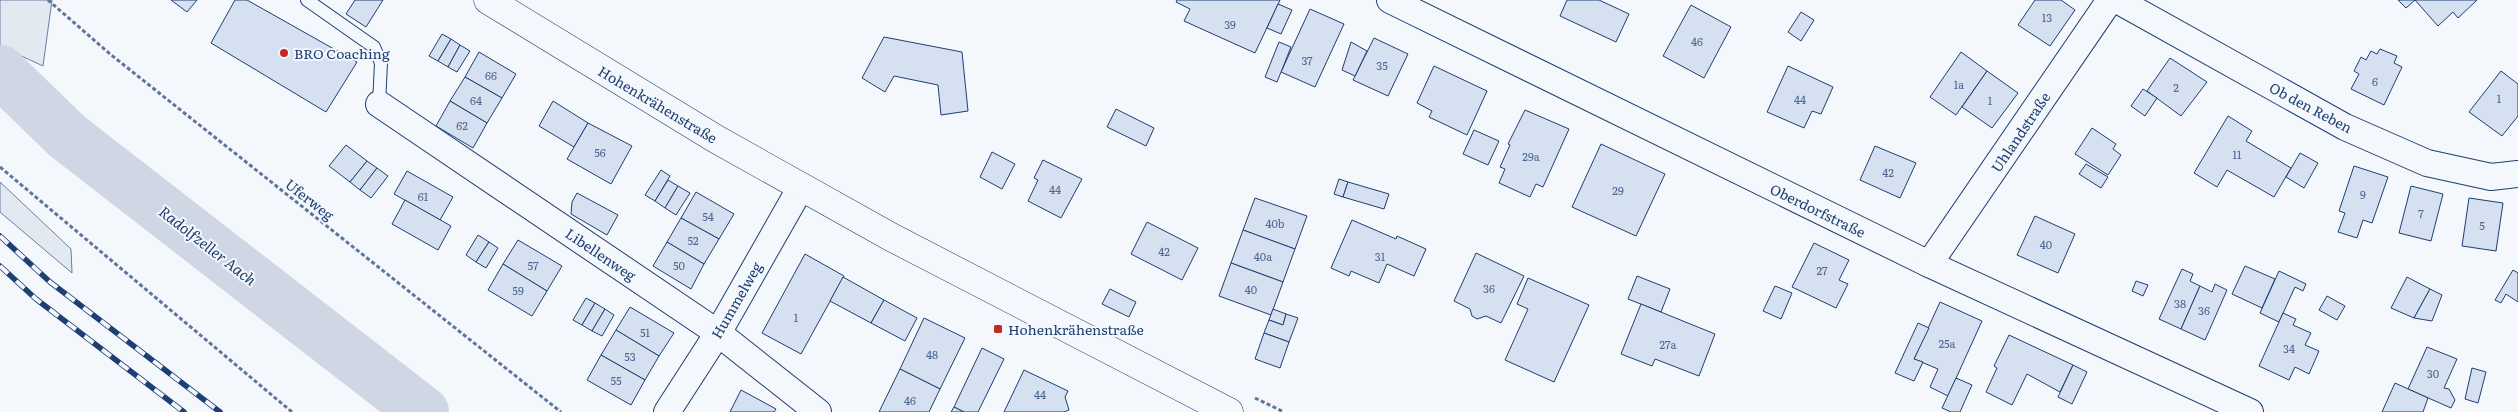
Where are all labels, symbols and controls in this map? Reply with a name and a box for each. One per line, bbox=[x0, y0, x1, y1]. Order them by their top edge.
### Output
house number: 13 bbox=[2042, 9, 2052, 25]
house number: 39 bbox=[1224, 16, 1236, 32]
house number: 46 bbox=[1691, 33, 1703, 49]
place label: BRO Coaching bbox=[294, 43, 390, 63]
marker: BRO Coaching bbox=[278, 47, 290, 59]
house number: 37 bbox=[1301, 52, 1313, 68]
house number: 35 bbox=[1376, 57, 1388, 73]
street label: Hohenkrähenstraße bbox=[595, 60, 721, 148]
house number: 66 bbox=[485, 67, 497, 83]
house number: 6 bbox=[2372, 73, 2378, 89]
house number: 1a bbox=[1954, 76, 1964, 92]
street label: Ob den Reben bbox=[2266, 77, 2356, 137]
house number: 2 bbox=[2173, 79, 2179, 95]
street label: Uhlandstraße bbox=[1986, 88, 2054, 176]
house number: 1 bbox=[2497, 90, 2502, 106]
house number: 44 bbox=[1794, 91, 1806, 107]
house number: 64 bbox=[470, 92, 482, 108]
house number: 1 bbox=[1988, 92, 1993, 108]
house number: 62 bbox=[456, 117, 468, 133]
house number: 56 bbox=[594, 144, 606, 160]
house number: 11 bbox=[2233, 146, 2242, 162]
house number: 29a bbox=[1522, 148, 1540, 164]
house number: 42 bbox=[1882, 164, 1894, 180]
street label: Uferweg bbox=[281, 174, 339, 224]
street label: Oberdorfstraße bbox=[1767, 178, 1869, 242]
house number: 44 bbox=[1049, 181, 1061, 197]
house number: 29 bbox=[1612, 182, 1624, 198]
house number: 9 bbox=[2360, 186, 2366, 202]
house number: 61 bbox=[418, 188, 429, 204]
water label: Radolfzeller Aach bbox=[154, 200, 262, 291]
house number: 7 bbox=[2418, 205, 2424, 221]
house number: 54 bbox=[702, 208, 714, 224]
house number: 40b bbox=[1265, 215, 1285, 231]
house number: 5 bbox=[2479, 217, 2485, 233]
street label: Libellenweg bbox=[562, 223, 640, 285]
house number: 52 bbox=[687, 232, 699, 248]
house number: 40 bbox=[2040, 236, 2052, 252]
house number: 42 bbox=[1158, 243, 1170, 259]
house number: 40a bbox=[1254, 248, 1272, 264]
house number: 31 bbox=[1375, 248, 1386, 264]
house number: 57 bbox=[527, 257, 539, 273]
house number: 50 bbox=[673, 257, 685, 273]
street label: Hummelweg bbox=[706, 258, 766, 342]
house number: 27 bbox=[1816, 262, 1828, 278]
house number: 36 bbox=[1483, 280, 1495, 296]
house number: 40 bbox=[1245, 281, 1257, 297]
house number: 59 bbox=[512, 282, 524, 298]
house number: 38 bbox=[2174, 295, 2186, 311]
house number: 36 bbox=[2198, 302, 2210, 318]
house number: 1 bbox=[794, 309, 799, 325]
place label: Hohenkrähenstraße bbox=[1008, 319, 1144, 339]
marker: Hohenkrähenstraße bbox=[992, 323, 1004, 335]
house number: 51 bbox=[640, 324, 651, 340]
house number: 25a bbox=[1938, 335, 1956, 351]
house number: 27a bbox=[1660, 336, 1677, 352]
house number: 34 bbox=[2283, 340, 2295, 356]
house number: 48 bbox=[926, 346, 938, 362]
house number: 53 bbox=[624, 348, 636, 364]
house number: 30 bbox=[2427, 365, 2439, 381]
house number: 55 bbox=[610, 372, 622, 388]
house number: 44 bbox=[1034, 386, 1046, 402]
house number: 46 bbox=[904, 392, 916, 408]

